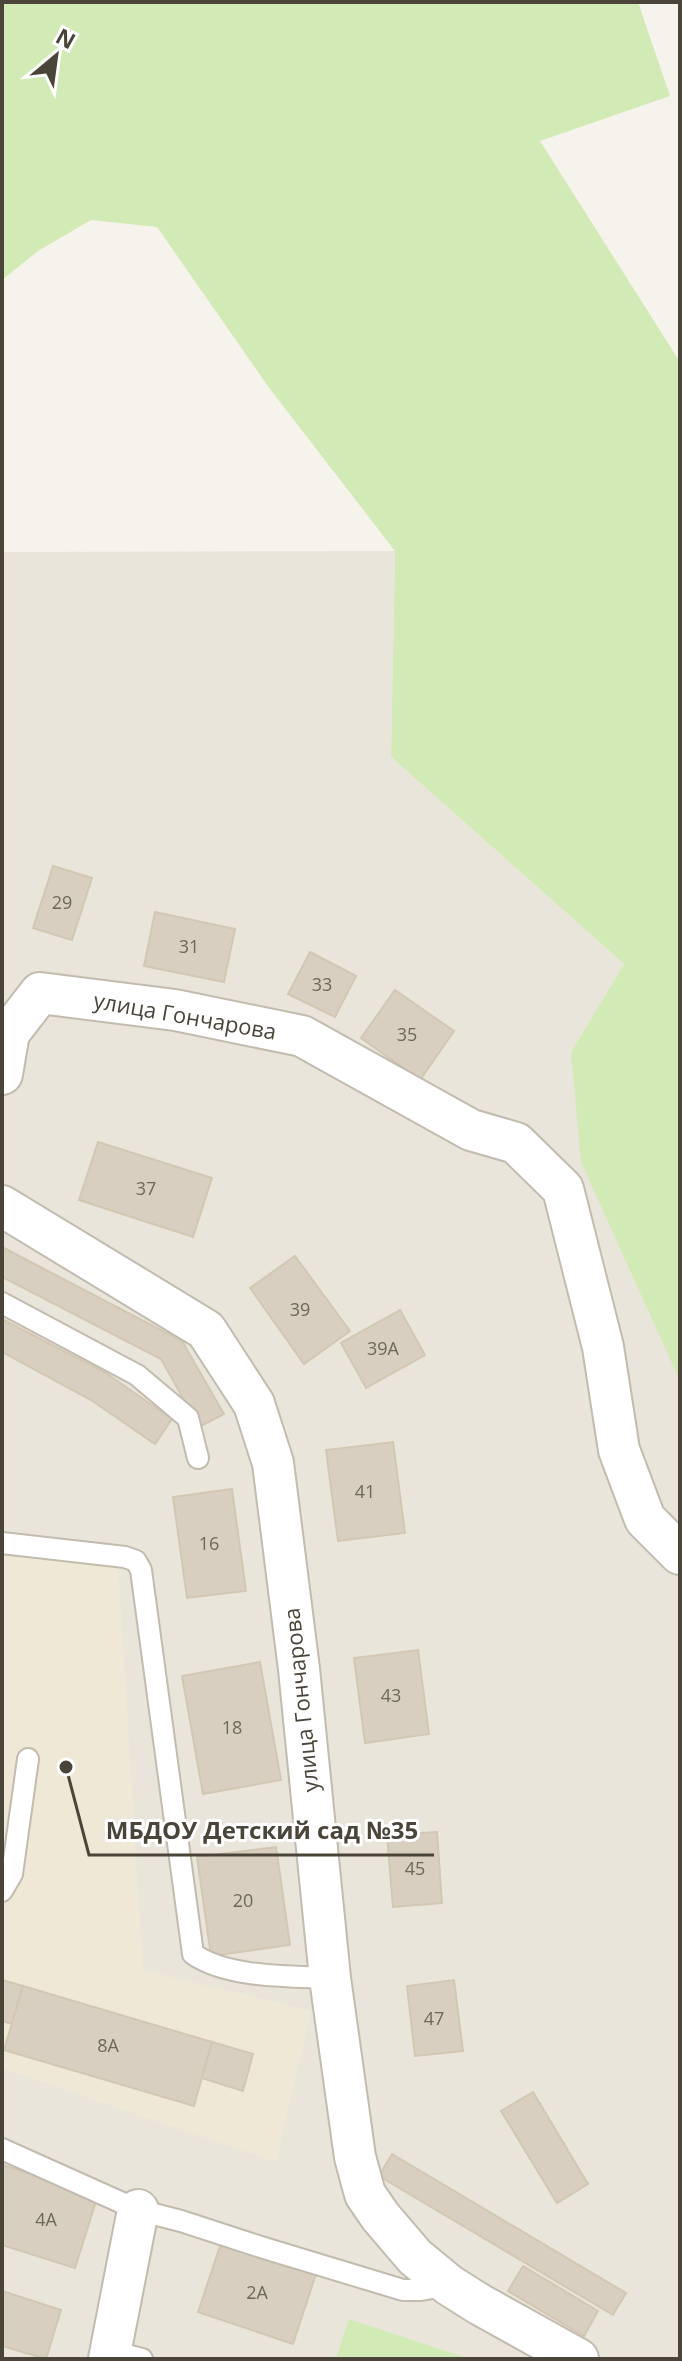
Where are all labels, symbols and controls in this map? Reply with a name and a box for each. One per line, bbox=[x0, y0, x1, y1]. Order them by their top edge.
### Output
north arrow bbox=[16, 16, 96, 96]
text: N bbox=[51, 20, 81, 55]
house number: 29 bbox=[52, 890, 72, 914]
house number: 31 bbox=[179, 934, 199, 958]
house number: 33 bbox=[312, 972, 332, 996]
street label: улица Гончарова bbox=[91, 984, 279, 1046]
house number: 35 bbox=[397, 1022, 417, 1046]
house number: 37 bbox=[136, 1176, 156, 1200]
house number: 39 bbox=[290, 1297, 310, 1321]
house number: 39А bbox=[367, 1336, 400, 1360]
house number: 41 bbox=[355, 1479, 375, 1503]
house number: 16 bbox=[199, 1531, 219, 1555]
street label: улица Гончарова bbox=[275, 1607, 325, 1794]
house number: 43 bbox=[381, 1683, 401, 1707]
house number: 18 bbox=[222, 1715, 242, 1739]
callout: МБДОУ Детский сад №35 bbox=[89, 1807, 434, 1855]
text: МБДОУ Детский сад №35 bbox=[106, 1813, 418, 1846]
house number: 45 bbox=[405, 1856, 425, 1880]
house number: 20 bbox=[233, 1888, 253, 1912]
house number: 47 bbox=[424, 2006, 444, 2030]
house number: 8А bbox=[97, 2033, 119, 2057]
house number: 4А bbox=[35, 2207, 57, 2231]
house number: 2А bbox=[246, 2280, 268, 2304]

